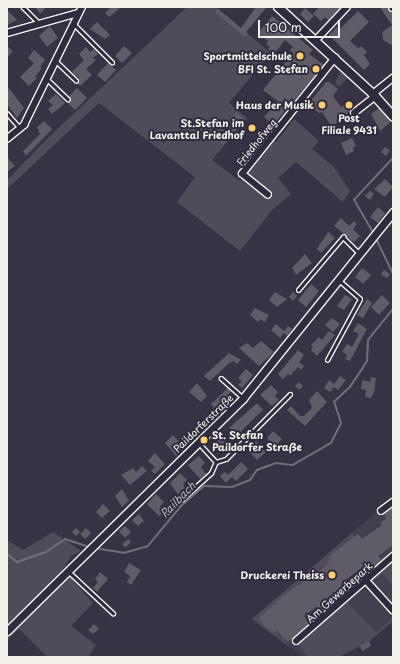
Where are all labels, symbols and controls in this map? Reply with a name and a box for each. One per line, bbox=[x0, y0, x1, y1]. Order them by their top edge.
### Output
scale bar bbox=[260, 12, 342, 38]
text: 100 m bbox=[265, 18, 302, 36]
place label: Sportmittelschule bbox=[203, 50, 292, 62]
marker: Sportmittelschule bbox=[295, 51, 305, 61]
place label: BFI St. Stefan bbox=[238, 63, 308, 75]
marker: BFI St. Stefan bbox=[311, 64, 321, 74]
place label: Haus der Musik bbox=[235, 99, 314, 111]
marker: Haus der Musik bbox=[317, 100, 327, 110]
marker: Post Filiale 9431 bbox=[344, 100, 354, 110]
place label: Post Filiale 9431 bbox=[321, 111, 377, 134]
place label: St.Stefan im Lavanttal Friedhof bbox=[150, 116, 244, 140]
street label: Friedhofweg bbox=[233, 116, 279, 168]
marker: St.Stefan im Lavanttal Friedhof bbox=[247, 123, 257, 133]
street label: Paildorferstraße bbox=[171, 391, 235, 455]
place label: St. Stefan Paildorfer Straße bbox=[212, 428, 302, 452]
marker: St. Stefan Paildorfer Straße bbox=[199, 435, 209, 445]
water label: Pailbach bbox=[158, 479, 198, 521]
street label: Am Gewerbepark bbox=[303, 559, 375, 625]
place label: Druckerei Theiss bbox=[240, 569, 324, 581]
marker: Druckerei Theiss bbox=[327, 570, 337, 580]

